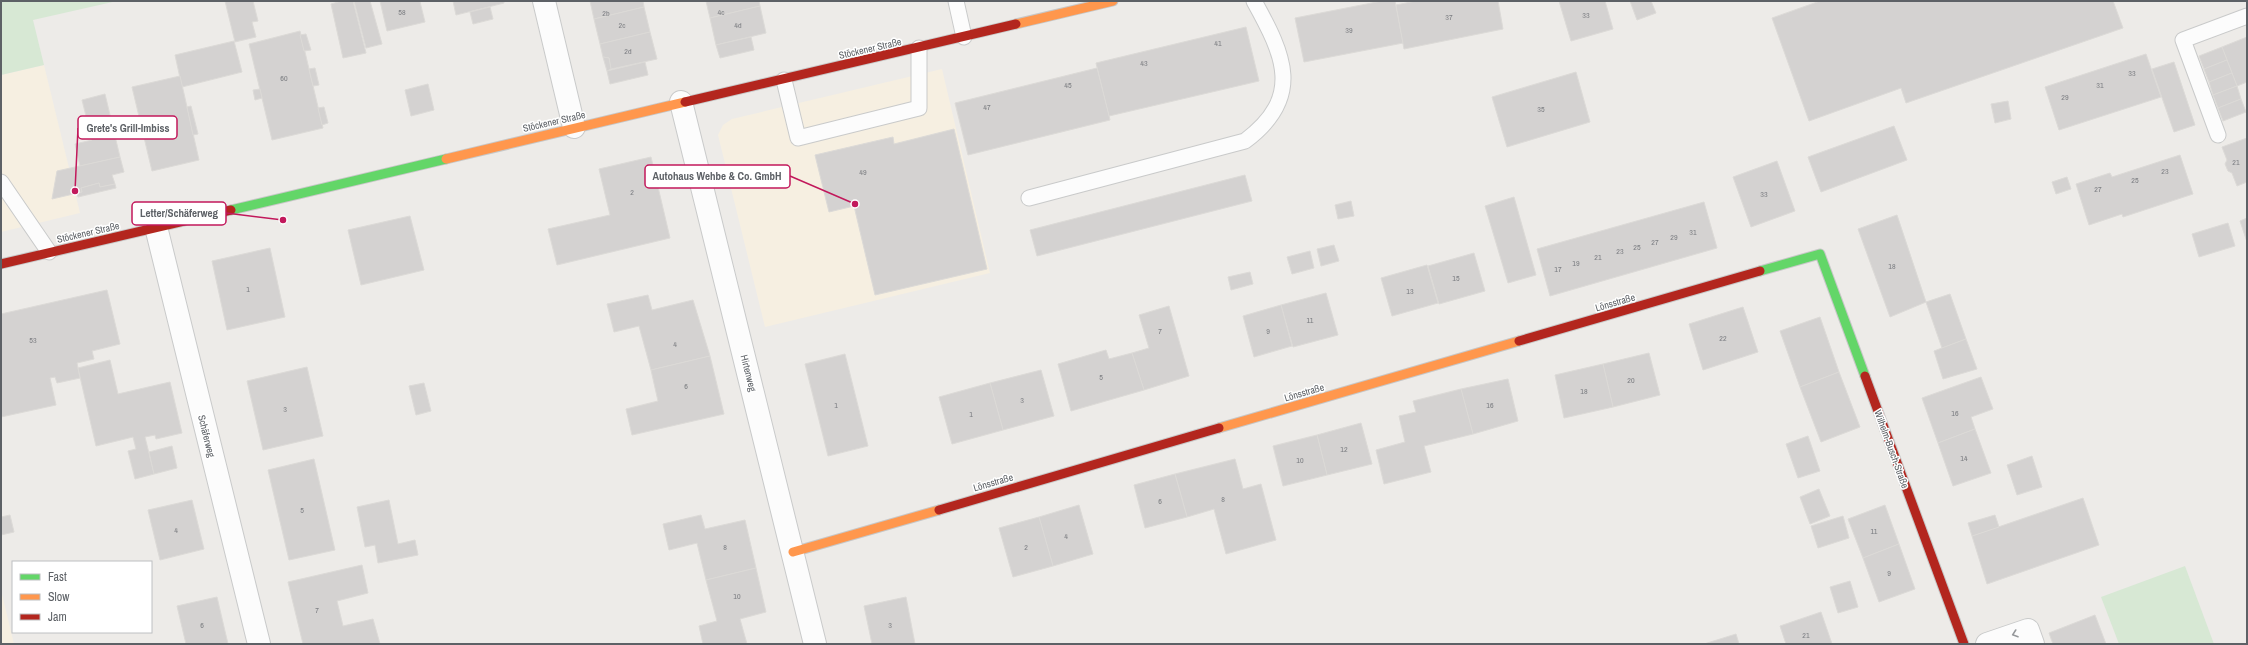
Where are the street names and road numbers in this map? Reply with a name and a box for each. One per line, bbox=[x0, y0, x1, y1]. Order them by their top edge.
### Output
street label: Stöckener Straße bbox=[838, 35, 903, 62]
street label: Stöckener Straße bbox=[522, 108, 587, 135]
street label: Stöckener Straße bbox=[56, 219, 121, 246]
street label: Lönsstraße bbox=[1594, 290, 1637, 314]
street label: Hirtenweg bbox=[738, 353, 759, 393]
street label: Lönsstraße bbox=[1283, 380, 1326, 404]
street label: Wilhelm-Busch-Straße bbox=[1871, 408, 1912, 491]
street label: Schäferweg bbox=[195, 414, 218, 459]
street label: Lönsstraße bbox=[972, 470, 1015, 494]

